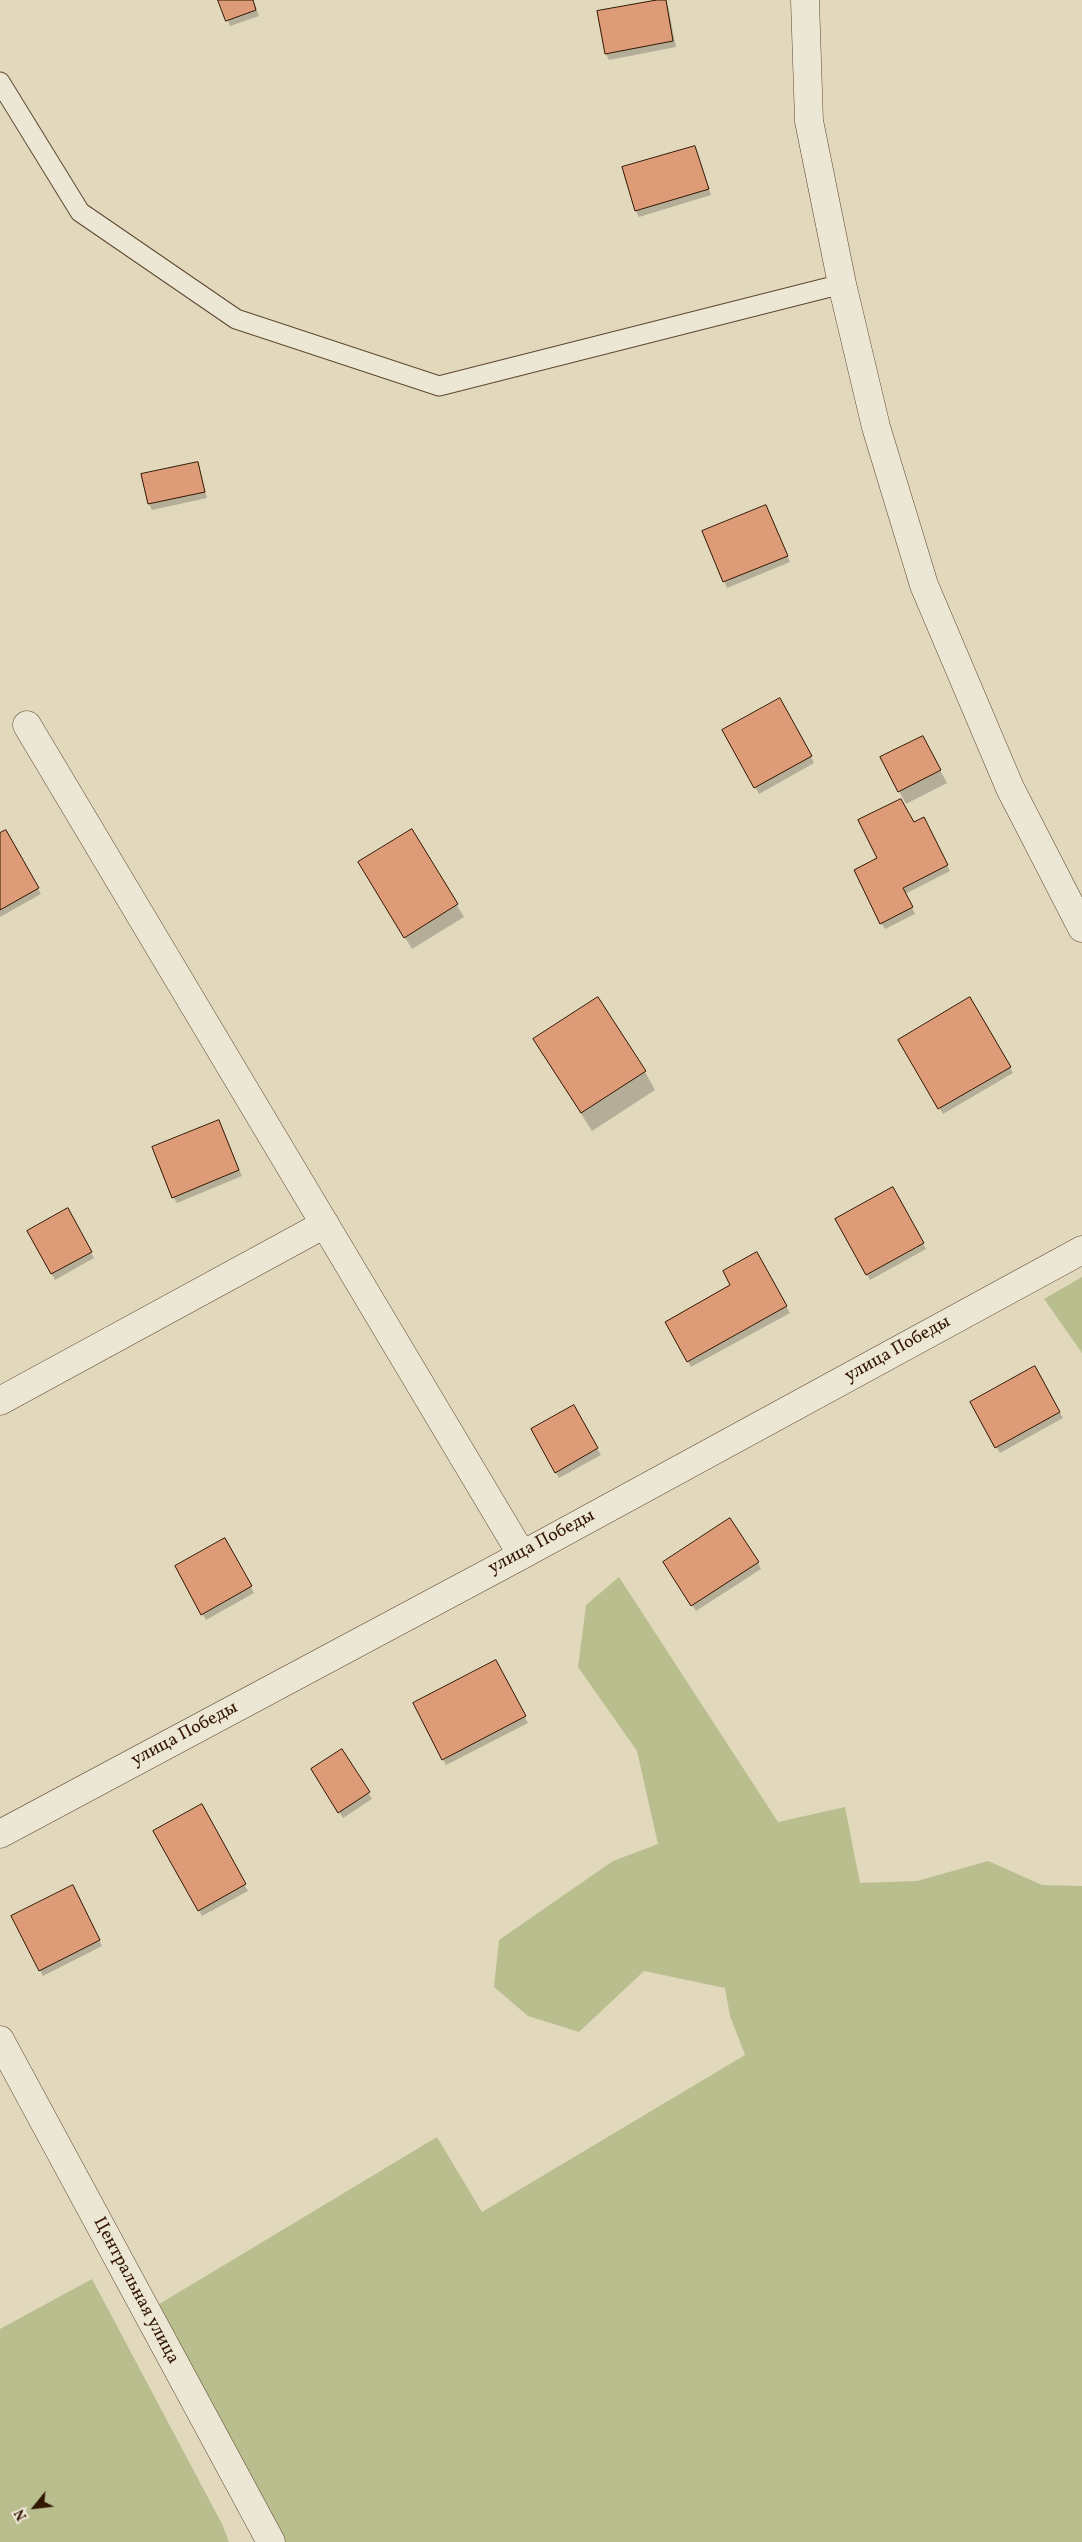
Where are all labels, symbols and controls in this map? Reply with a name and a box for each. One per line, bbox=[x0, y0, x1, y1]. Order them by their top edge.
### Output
street label: улица Победы bbox=[841, 1312, 955, 1388]
street label: улица Победы bbox=[485, 1506, 599, 1580]
street label: улица Победы bbox=[128, 1698, 242, 1772]
street label: Центральная улица bbox=[87, 2214, 183, 2368]
north arrow bbox=[10, 2482, 60, 2532]
text: N bbox=[11, 2505, 32, 2524]

